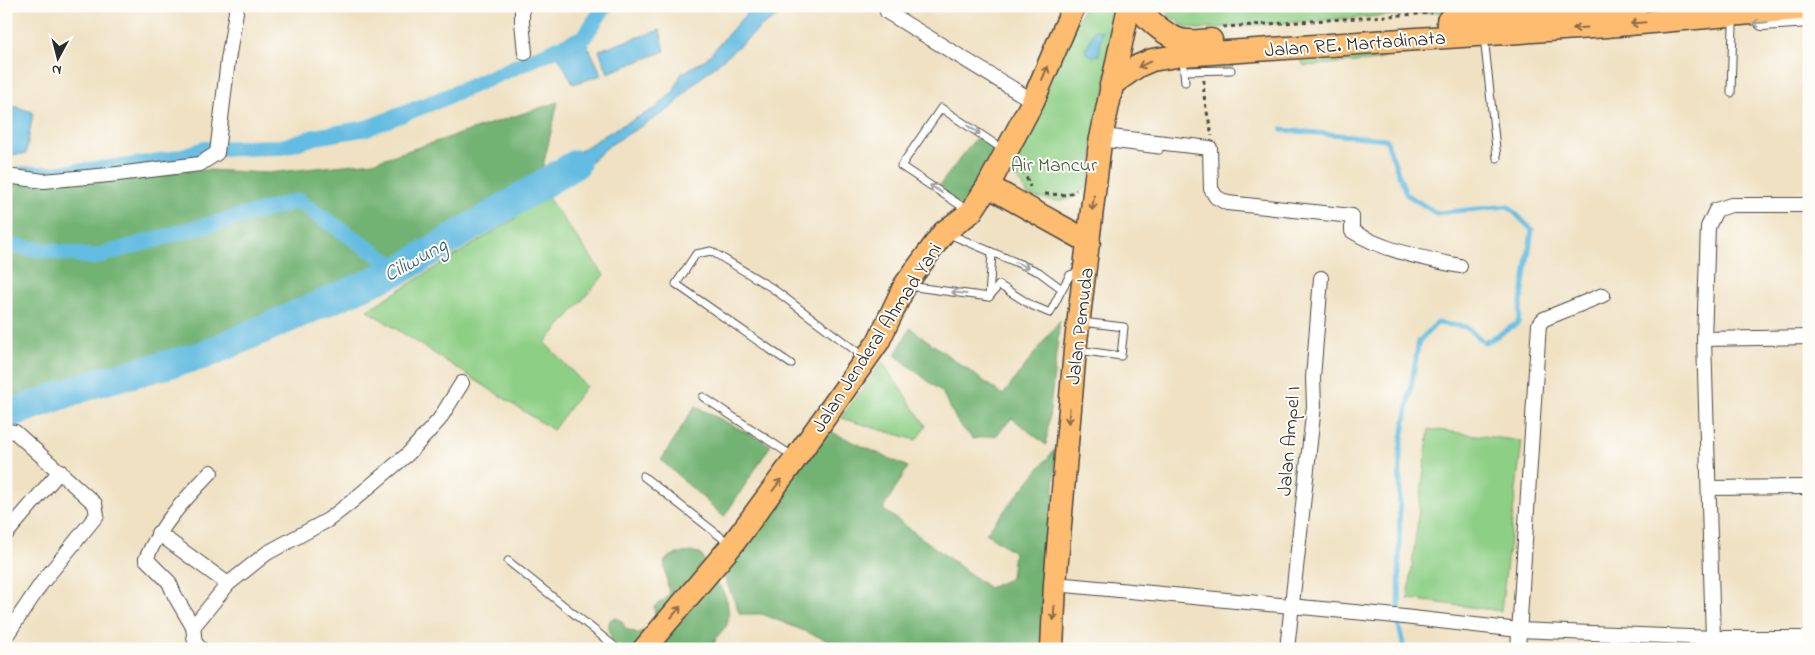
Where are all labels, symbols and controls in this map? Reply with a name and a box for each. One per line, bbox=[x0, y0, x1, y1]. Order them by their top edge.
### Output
one-way arrow bbox=[1630, 18, 1646, 28]
one-way arrow bbox=[1752, 19, 1768, 28]
one-way arrow bbox=[1572, 23, 1588, 32]
street label: Jalan RE. Martadinata bbox=[1264, 25, 1447, 66]
north arrow bbox=[32, 32, 82, 82]
text: N bbox=[51, 58, 63, 80]
one-way arrow bbox=[1138, 59, 1153, 69]
one-way arrow bbox=[1041, 66, 1051, 81]
one-way arrow bbox=[966, 125, 980, 135]
park label: Air Mancur bbox=[1011, 152, 1098, 181]
one-way arrow bbox=[929, 184, 943, 195]
one-way arrow bbox=[1088, 194, 1098, 210]
water label: Ciliwung bbox=[379, 231, 454, 291]
street label: Jalan Jenderal Ahmad Yani bbox=[806, 238, 951, 439]
one-way arrow bbox=[1014, 261, 1029, 270]
street label: Jalan Pemuda bbox=[1060, 266, 1103, 387]
one-way arrow bbox=[951, 288, 967, 298]
street label: Jalan Ampel I bbox=[1271, 385, 1310, 497]
one-way arrow bbox=[1064, 408, 1074, 424]
one-way arrow bbox=[772, 478, 782, 492]
one-way arrow bbox=[670, 605, 681, 618]
one-way arrow bbox=[1049, 605, 1058, 621]

